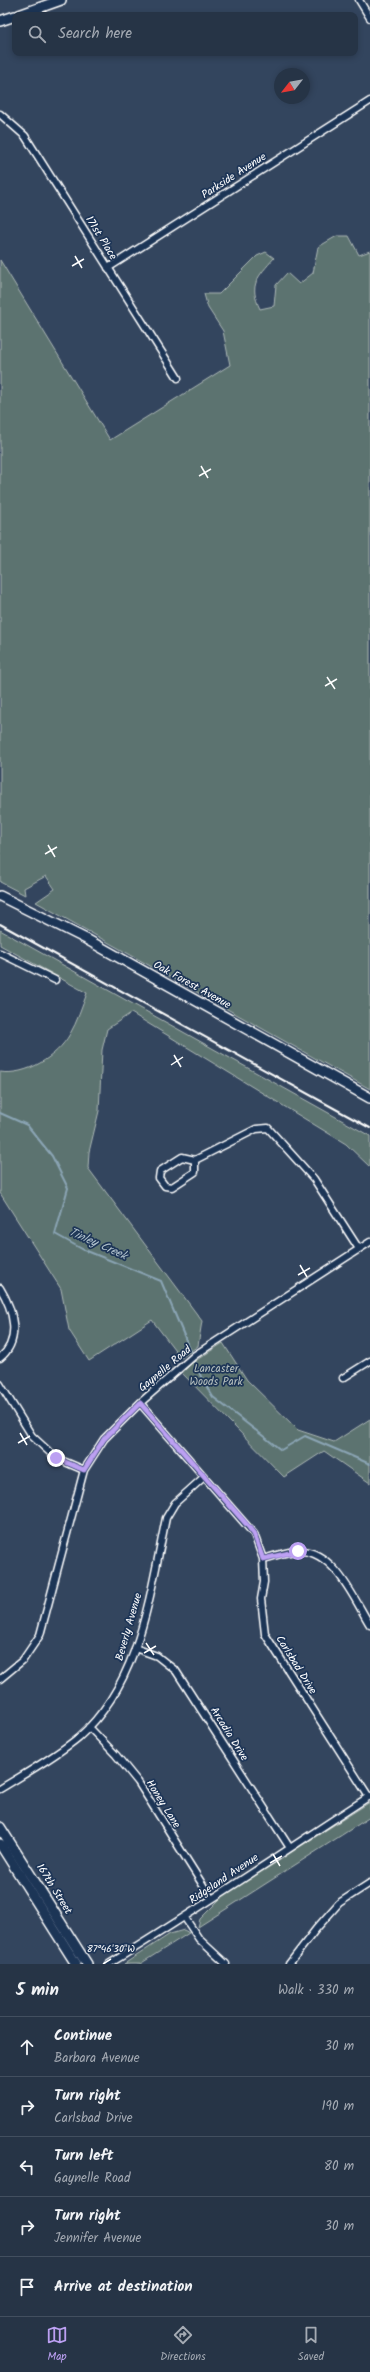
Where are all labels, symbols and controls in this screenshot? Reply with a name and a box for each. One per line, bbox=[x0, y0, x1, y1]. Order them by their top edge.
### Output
search box bbox=[12, 12, 358, 56]
text: Search here bbox=[58, 22, 132, 46]
icon: search bbox=[26, 23, 48, 45]
north arrow bbox=[274, 68, 310, 104]
street label: Parkside Avenue bbox=[198, 148, 270, 204]
street label: 171st Place bbox=[80, 212, 122, 264]
street label: Oak Forest Avenue bbox=[150, 956, 234, 1014]
water label: Tinley Creek bbox=[66, 1223, 132, 1266]
street label: Gaynelle Road bbox=[134, 1341, 196, 1397]
park label: Lancaster Woods Park bbox=[189, 1360, 243, 1391]
route end bbox=[47, 1449, 65, 1467]
route start bbox=[289, 1542, 307, 1560]
street label: Beverly Avenue bbox=[111, 1591, 147, 1663]
street label: Carlsbad Drive bbox=[271, 1632, 321, 1698]
street label: Arcadia Drive bbox=[205, 1703, 253, 1765]
street label: Honey Lane bbox=[141, 1776, 185, 1832]
street label: Ridgeland Avenue bbox=[186, 1849, 263, 1909]
street label: 167th Street bbox=[31, 1860, 77, 1919]
text: 87°46'30"W bbox=[87, 1941, 135, 1957]
text: 5 min bbox=[16, 1977, 59, 2004]
text: Walk · 330 m bbox=[278, 1980, 354, 2001]
text: Continue bbox=[54, 2024, 112, 2048]
icon: ahead bbox=[16, 2036, 38, 2058]
text: 30 m bbox=[325, 2036, 354, 2057]
text: Barbara Avenue bbox=[54, 2048, 140, 2069]
text: Turn right bbox=[54, 2084, 121, 2108]
icon: right bbox=[16, 2096, 38, 2118]
text: 190 m bbox=[322, 2096, 354, 2117]
text: Carlsbad Drive bbox=[54, 2108, 133, 2129]
text: Turn left bbox=[54, 2144, 114, 2168]
icon: left bbox=[16, 2156, 38, 2178]
text: 80 m bbox=[324, 2156, 354, 2177]
text: Gaynelle Road bbox=[54, 2168, 130, 2189]
text: Turn right bbox=[54, 2204, 121, 2228]
icon: right bbox=[16, 2216, 38, 2238]
text: 30 m bbox=[325, 2216, 354, 2237]
text: Jennifer Avenue bbox=[54, 2228, 141, 2249]
text: Arrive at destination bbox=[54, 2275, 193, 2299]
icon: arrive bbox=[16, 2276, 38, 2298]
tab: Map bbox=[46, 2324, 68, 2366]
tab: Directions bbox=[160, 2324, 206, 2366]
tab: Saved bbox=[298, 2324, 324, 2366]

